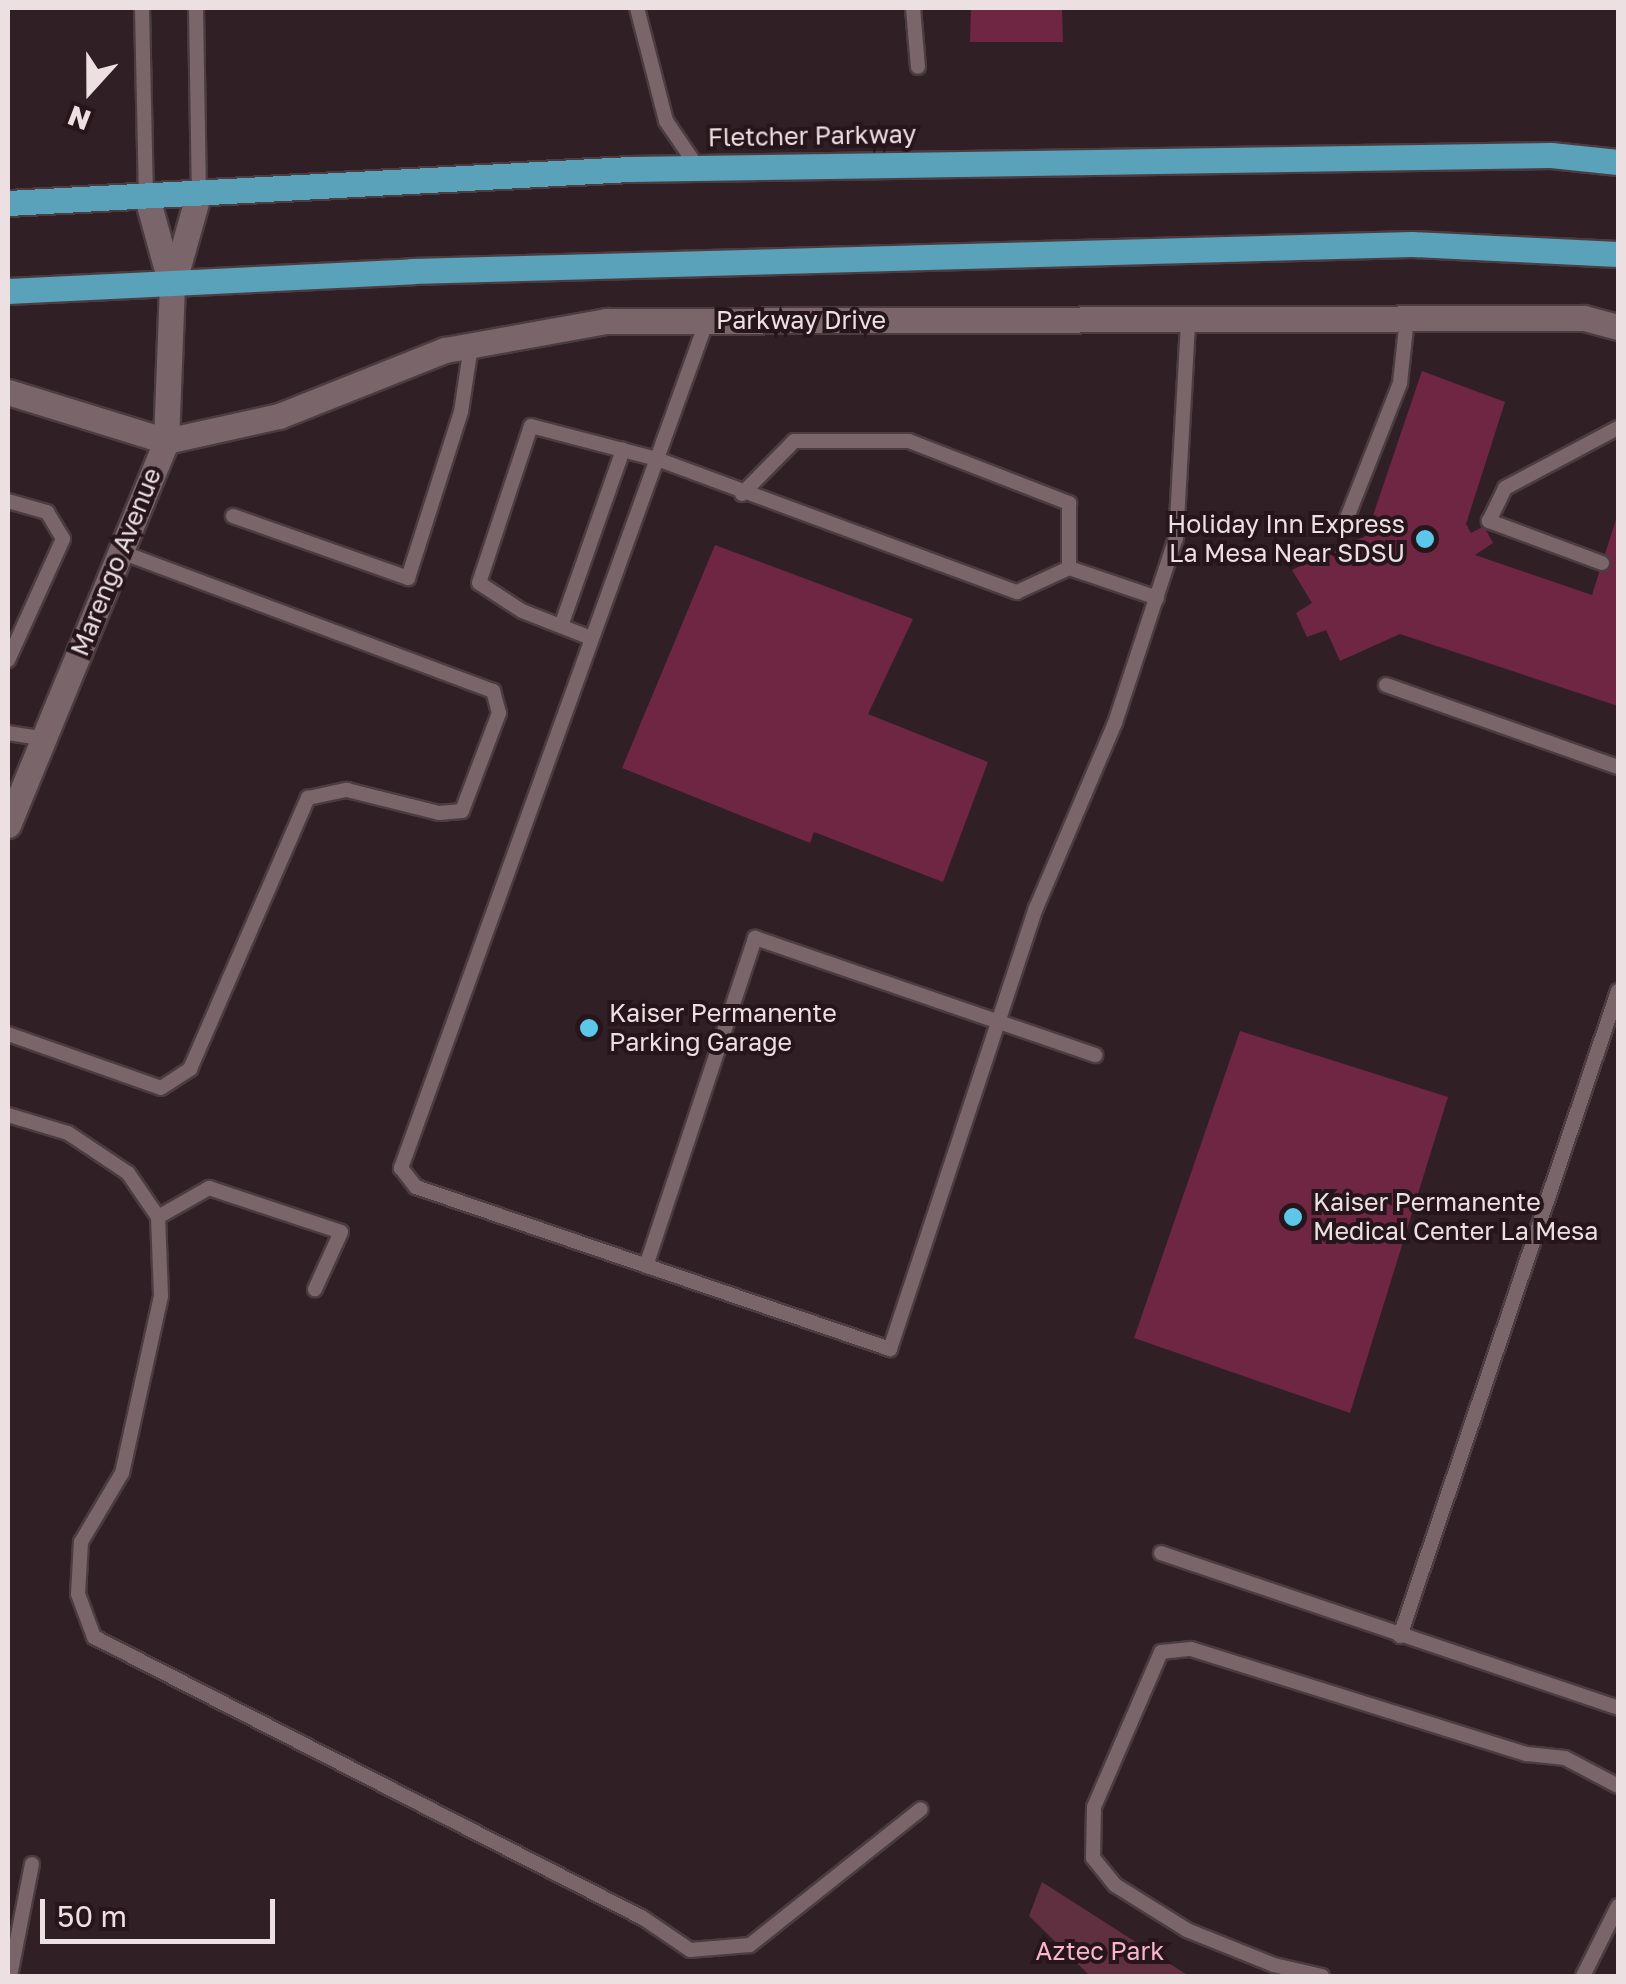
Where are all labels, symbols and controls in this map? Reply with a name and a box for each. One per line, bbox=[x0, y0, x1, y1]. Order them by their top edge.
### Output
north arrow bbox=[40, 40, 140, 140]
text: N bbox=[63, 99, 95, 138]
street label: Fletcher Parkway bbox=[708, 119, 916, 153]
street label: Parkway Drive bbox=[716, 305, 886, 335]
street label: Marengo Avenue bbox=[65, 464, 167, 660]
place label: Holiday Inn Express La Mesa Near SDSU bbox=[1167, 510, 1405, 569]
marker: Holiday Inn Express La Mesa Near SDSU bbox=[1414, 528, 1436, 550]
place label: Kaiser Permanente Parking Garage bbox=[609, 999, 837, 1058]
marker: Kaiser Permanente Parking Garage bbox=[578, 1017, 600, 1039]
place label: Kaiser Permanente Medical Center La Mesa bbox=[1313, 1188, 1598, 1247]
marker: Kaiser Permanente Medical Center La Mesa bbox=[1282, 1206, 1304, 1228]
scale bar bbox=[45, 1879, 280, 1941]
text: 50 m bbox=[57, 1898, 127, 1934]
park label: Aztec Park bbox=[1036, 1936, 1164, 1966]

